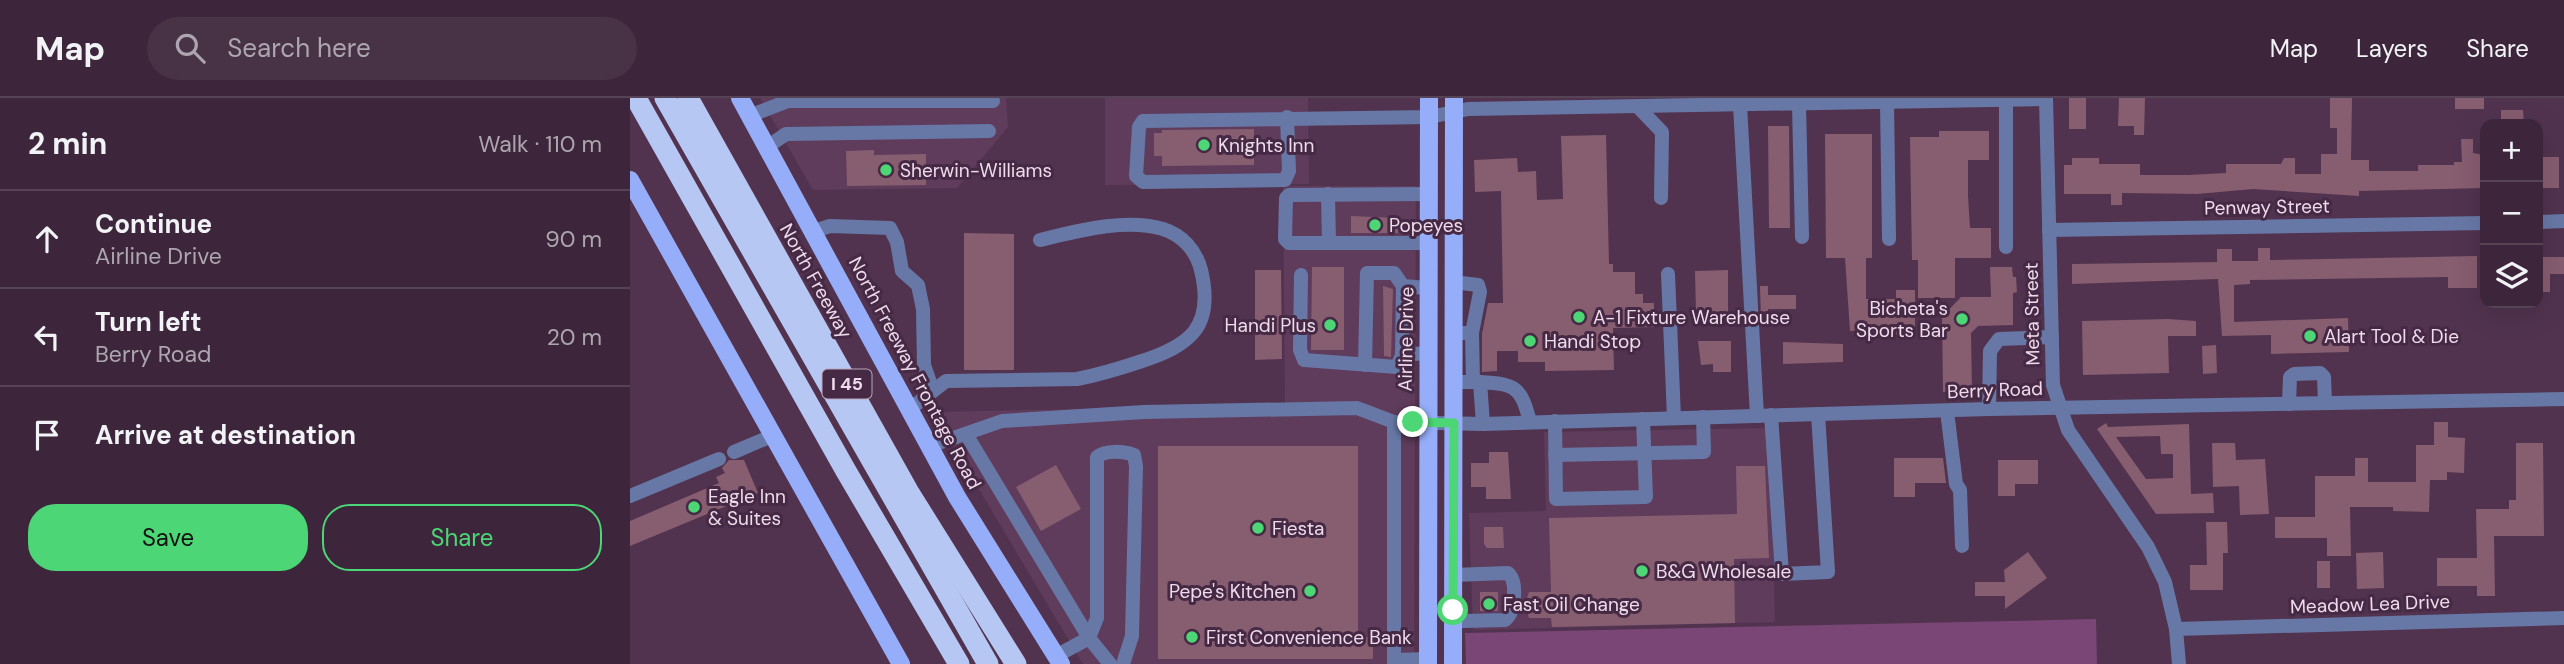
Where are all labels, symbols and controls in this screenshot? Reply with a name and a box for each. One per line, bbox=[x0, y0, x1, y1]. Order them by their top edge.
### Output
search box bbox=[147, 17, 637, 80]
text: Map bbox=[35, 27, 105, 70]
icon: search bbox=[171, 29, 209, 67]
text: Search here bbox=[227, 31, 371, 65]
text: Map bbox=[2270, 33, 2318, 64]
text: Layers bbox=[2356, 33, 2428, 64]
text: Share bbox=[2466, 33, 2529, 64]
map controls bbox=[2480, 119, 2543, 308]
button: + bbox=[2480, 119, 2543, 182]
text: 2 min bbox=[28, 124, 107, 163]
text: Walk · 110 m bbox=[478, 129, 602, 159]
place label: Knights Inn bbox=[1218, 133, 1314, 158]
marker: Knights Inn bbox=[1196, 137, 1212, 153]
place label: Sherwin-Williams bbox=[900, 158, 1052, 183]
marker: Sherwin-Williams bbox=[878, 162, 894, 178]
button: − bbox=[2480, 182, 2543, 245]
street label: Penway Street bbox=[2204, 193, 2330, 221]
text: Continue bbox=[95, 207, 212, 241]
place label: Popeyes bbox=[1389, 213, 1463, 238]
marker: Popeyes bbox=[1367, 217, 1383, 233]
street label: North Freeway bbox=[774, 219, 858, 343]
icon: ahead bbox=[28, 220, 66, 258]
text: 90 m bbox=[545, 224, 602, 254]
text: Airline Drive bbox=[95, 241, 222, 271]
button: layers bbox=[2480, 245, 2543, 308]
street label: North Freeway Frontage Road bbox=[843, 252, 987, 494]
street label: Meta Street bbox=[2019, 262, 2045, 366]
street label: Airline Drive bbox=[1393, 286, 1419, 392]
place label: Bicheta's Sports Bar bbox=[1856, 296, 1948, 343]
text: Turn left bbox=[95, 305, 202, 339]
place label: A-1 Fixture Warehouse bbox=[1593, 305, 1790, 330]
marker: A-1 Fixture Warehouse bbox=[1571, 309, 1587, 325]
marker: Bicheta's Sports Bar bbox=[1954, 311, 1970, 327]
place label: Handi Plus bbox=[1225, 313, 1316, 338]
marker: Handi Plus bbox=[1322, 317, 1338, 333]
icon: left bbox=[28, 318, 66, 356]
text: 20 m bbox=[547, 322, 602, 352]
place label: Alart Tool & Die bbox=[2324, 324, 2459, 349]
marker: Alart Tool & Die bbox=[2302, 328, 2318, 344]
place label: Handi Stop bbox=[1544, 329, 1641, 354]
marker: Handi Stop bbox=[1522, 333, 1538, 349]
text: Berry Road bbox=[95, 339, 211, 369]
road number: I 45 bbox=[822, 370, 872, 398]
street label: Berry Road bbox=[1947, 376, 2043, 404]
route end bbox=[1397, 406, 1428, 437]
icon: arrive bbox=[28, 416, 66, 454]
text: Arrive at destination bbox=[95, 418, 356, 452]
place label: Eagle Inn & Suites bbox=[708, 484, 786, 531]
marker: Eagle Inn & Suites bbox=[686, 499, 702, 515]
button: Save bbox=[28, 504, 308, 571]
button: Share bbox=[322, 504, 602, 571]
place label: Fiesta bbox=[1272, 516, 1324, 541]
marker: Fiesta bbox=[1250, 520, 1266, 536]
place label: B&G Wholesale bbox=[1656, 559, 1791, 584]
marker: B&G Wholesale bbox=[1634, 563, 1650, 579]
place label: Pepe's Kitchen bbox=[1169, 579, 1296, 604]
marker: Pepe's Kitchen bbox=[1302, 583, 1318, 599]
street label: Meadow Lea Drive bbox=[2289, 589, 2451, 619]
place label: Fast Oil Change bbox=[1503, 592, 1640, 617]
route start bbox=[1437, 594, 1468, 625]
marker: Fast Oil Change bbox=[1481, 596, 1497, 612]
place label: First Convenience Bank bbox=[1206, 625, 1412, 650]
marker: First Convenience Bank bbox=[1184, 629, 1200, 645]

